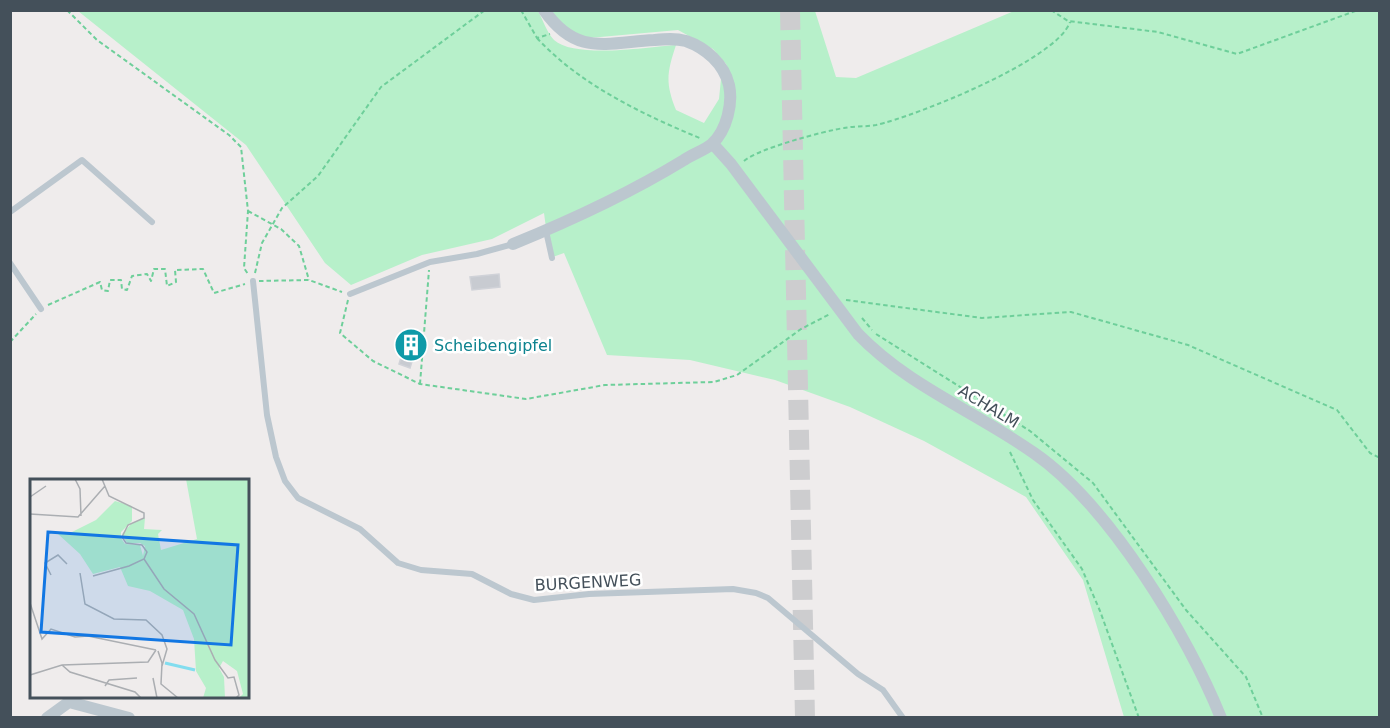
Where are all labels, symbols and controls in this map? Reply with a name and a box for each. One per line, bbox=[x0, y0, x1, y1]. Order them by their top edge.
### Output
building icon: Scheibengipfel bbox=[393, 327, 429, 363]
place label: Scheibengipfel bbox=[434, 336, 552, 355]
street label: ACHALM bbox=[955, 381, 1023, 432]
inset map bbox=[30, 479, 249, 698]
street label: BURGENWEG bbox=[534, 570, 642, 595]

